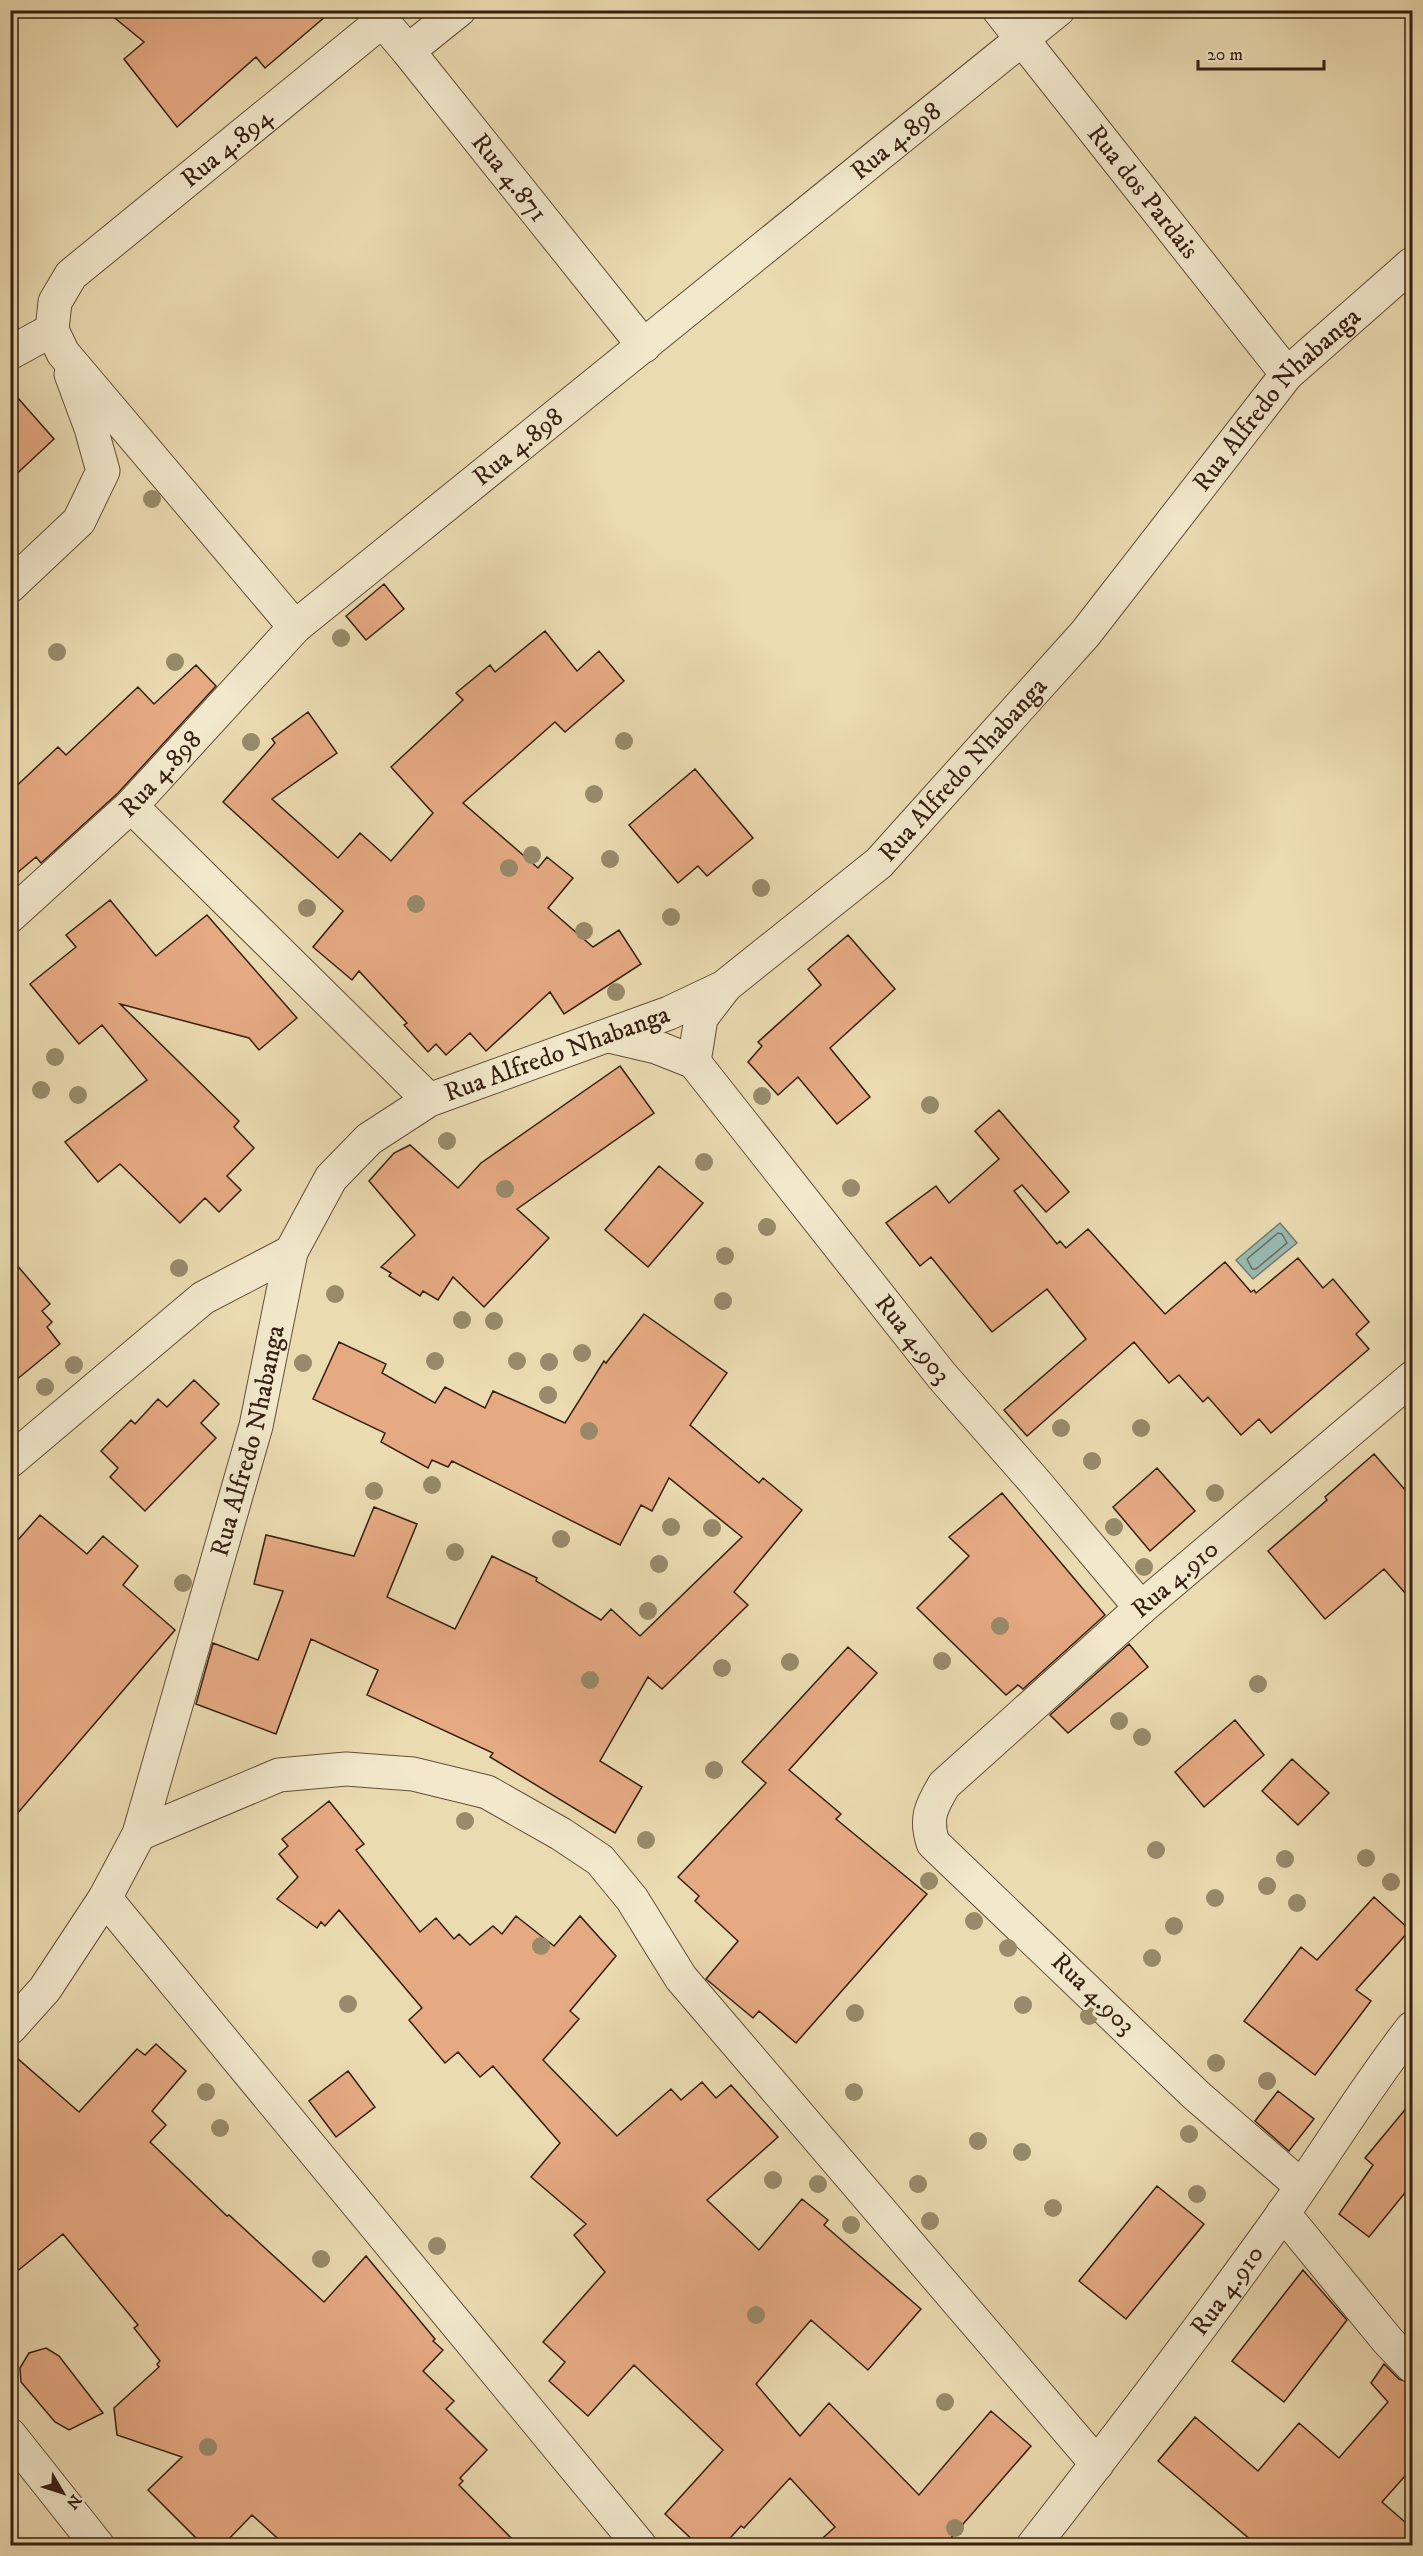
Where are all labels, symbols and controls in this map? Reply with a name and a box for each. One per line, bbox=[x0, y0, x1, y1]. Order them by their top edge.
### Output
scale bar bbox=[1198, 33, 1324, 71]
text: 20 m bbox=[1207, 44, 1243, 66]
street label: Rua 4.898 bbox=[844, 95, 948, 188]
street label: Rua 4.894 bbox=[174, 100, 280, 195]
street label: Rua dos Pardais bbox=[1080, 118, 1206, 266]
street label: Rua 4.871 bbox=[464, 126, 555, 229]
street label: Rua Alfredo Nhabanga bbox=[1185, 300, 1368, 498]
street label: Rua 4.898 bbox=[466, 400, 570, 493]
street label: Rua Alfredo Nhabanga bbox=[871, 670, 1055, 869]
street label: Rua 4.898 bbox=[112, 723, 209, 825]
street label: Rua Alfredo Nhabanga bbox=[440, 998, 674, 1110]
street label: Rua 4.903 bbox=[867, 1288, 958, 1391]
street label: Rua Alfredo Nhabanga bbox=[203, 1322, 292, 1560]
street label: Rua 4.910 bbox=[1125, 1533, 1226, 1625]
street label: Rua 4.903 bbox=[1044, 1946, 1142, 2042]
street label: Rua 4.910 bbox=[1183, 2239, 1271, 2342]
north arrow bbox=[33, 2463, 93, 2523]
text: N bbox=[62, 2490, 86, 2513]

